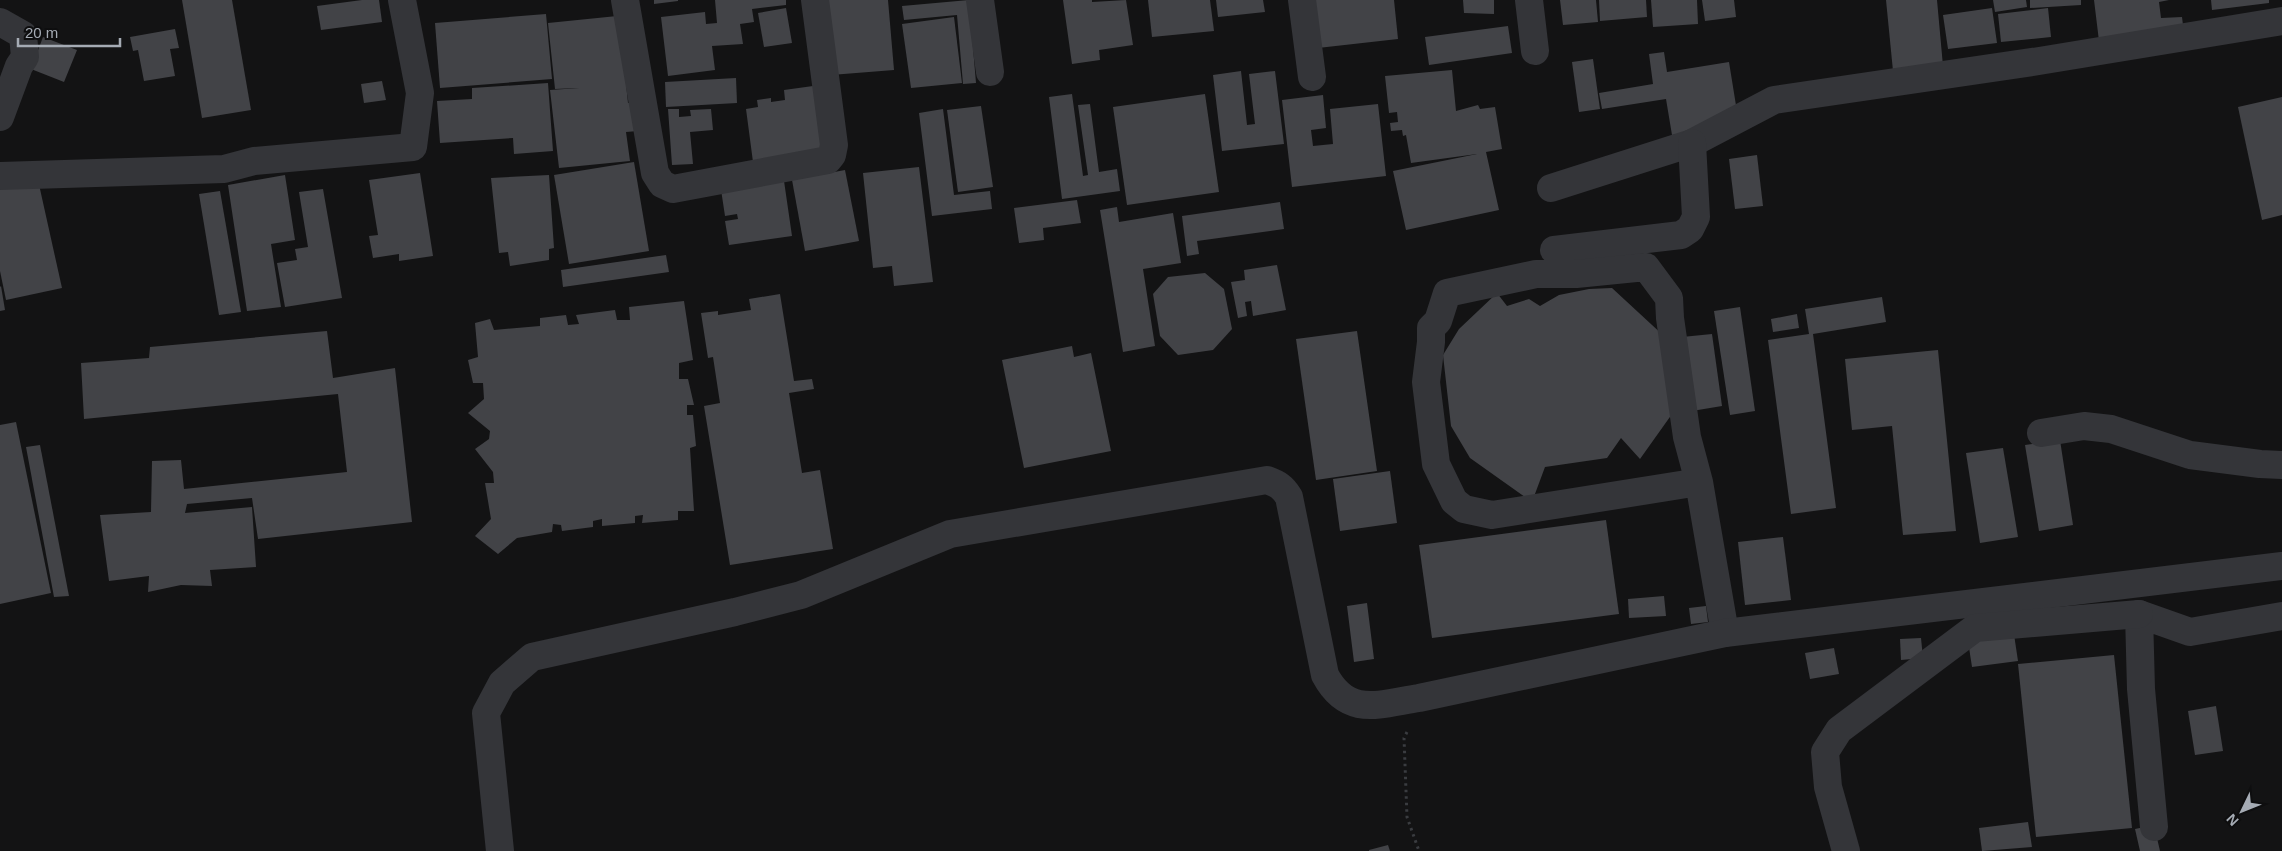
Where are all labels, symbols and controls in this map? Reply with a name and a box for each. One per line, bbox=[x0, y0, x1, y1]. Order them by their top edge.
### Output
scale bar bbox=[18, 15, 120, 47]
text: 20 m bbox=[25, 24, 58, 41]
north arrow bbox=[2217, 786, 2267, 836]
text: N bbox=[2223, 811, 2242, 829]

